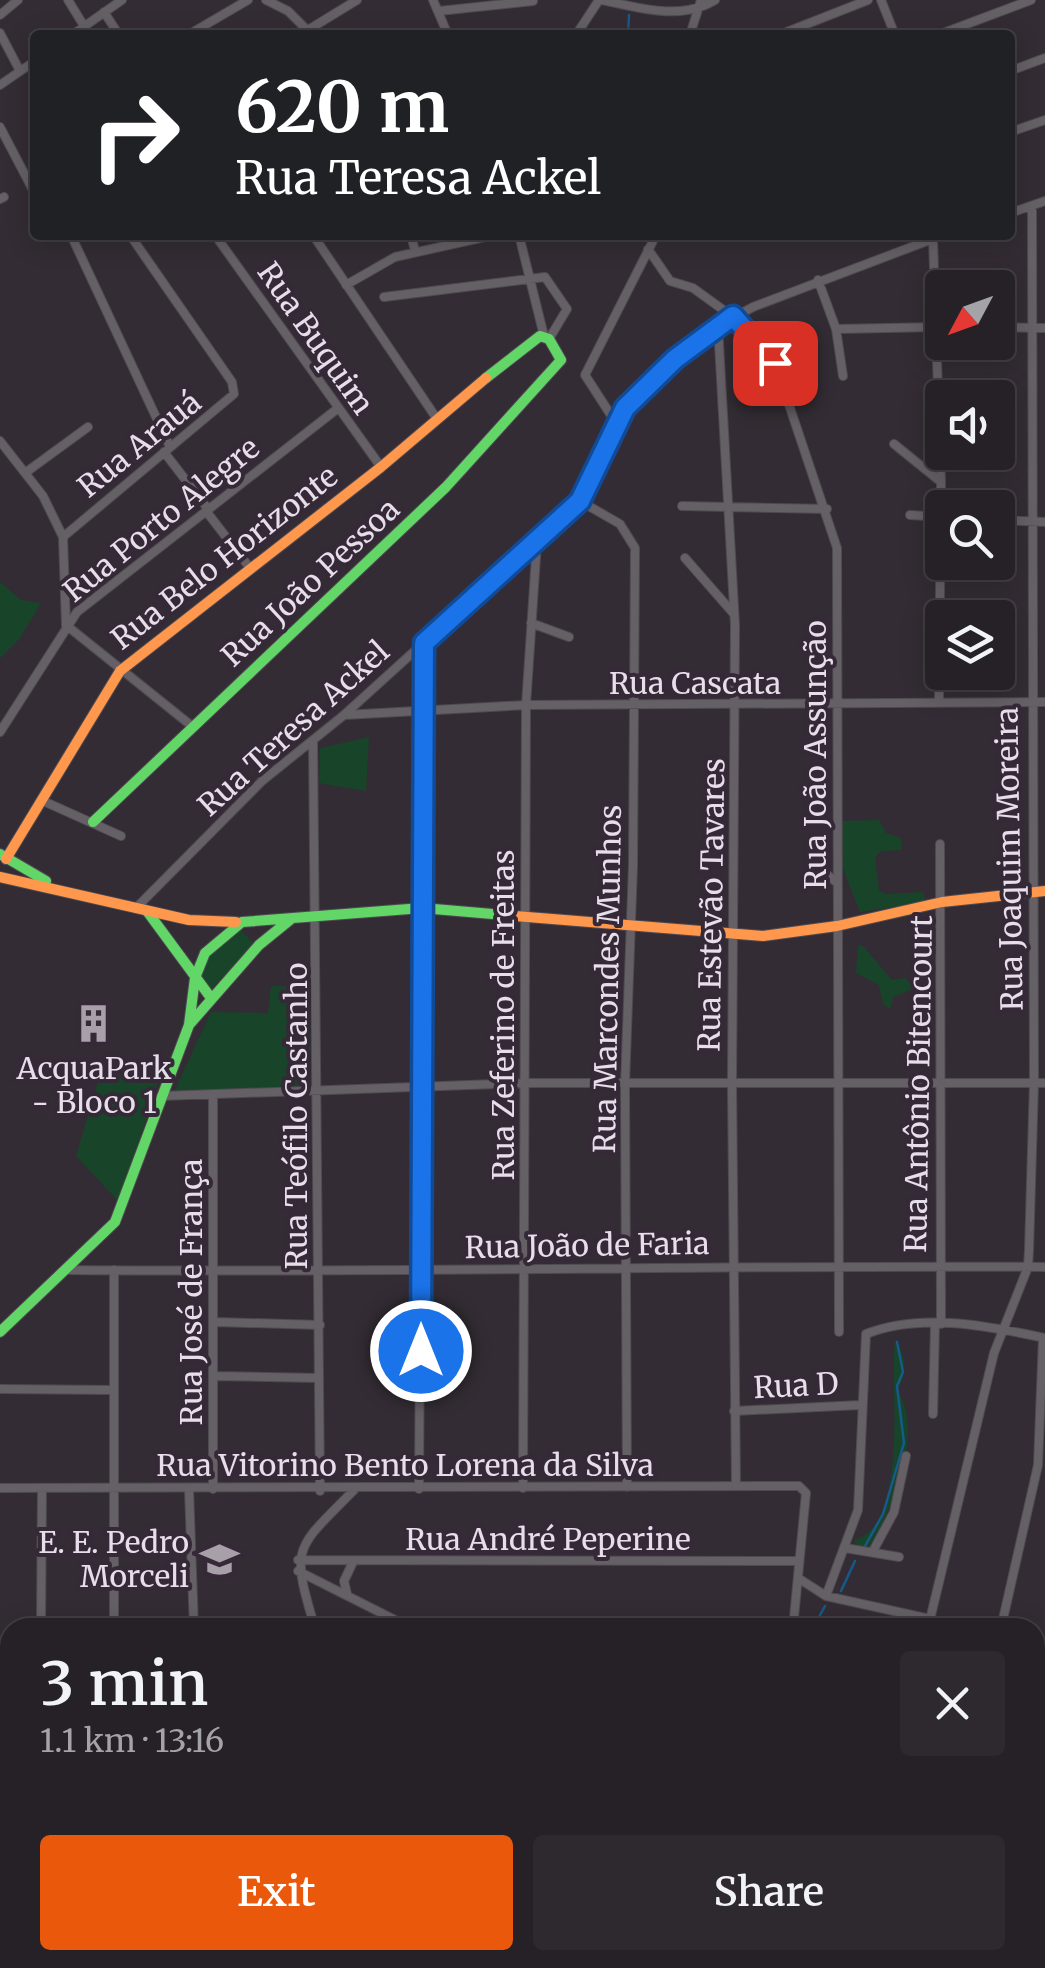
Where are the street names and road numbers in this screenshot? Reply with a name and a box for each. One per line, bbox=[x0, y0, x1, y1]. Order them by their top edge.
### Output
street label: Rua Buquim bbox=[250, 255, 382, 422]
street label: Rua Arauá bbox=[70, 383, 208, 505]
street label: Rua Porto Alegre bbox=[55, 428, 267, 610]
street label: Rua Belo Horizonte bbox=[103, 457, 345, 657]
street label: Rua João Pessoa bbox=[213, 490, 407, 674]
street label: Rua João Assunção bbox=[796, 620, 834, 890]
street label: Rua Teresa Ackel bbox=[190, 632, 396, 824]
street label: Rua Cascata bbox=[609, 664, 781, 702]
street label: Rua Joaquim Moreira bbox=[987, 707, 1031, 1011]
street label: Rua Estevão Tavares bbox=[689, 758, 733, 1052]
street label: Rua Marcondes Munhos bbox=[585, 804, 629, 1154]
street label: Rua Zeferino de Freitas bbox=[484, 849, 522, 1181]
street label: Rua Antônio Bitencourt bbox=[896, 914, 940, 1253]
street label: Rua Teófilo Castanho bbox=[277, 963, 315, 1269]
street label: Rua José de França bbox=[172, 1159, 210, 1425]
street label: Rua João de Faria bbox=[464, 1224, 710, 1266]
street label: Rua D bbox=[753, 1364, 839, 1406]
street label: Rua Vitorino Bento Lorena da Silva bbox=[156, 1446, 654, 1484]
street label: Rua André Peperine bbox=[405, 1520, 691, 1558]

